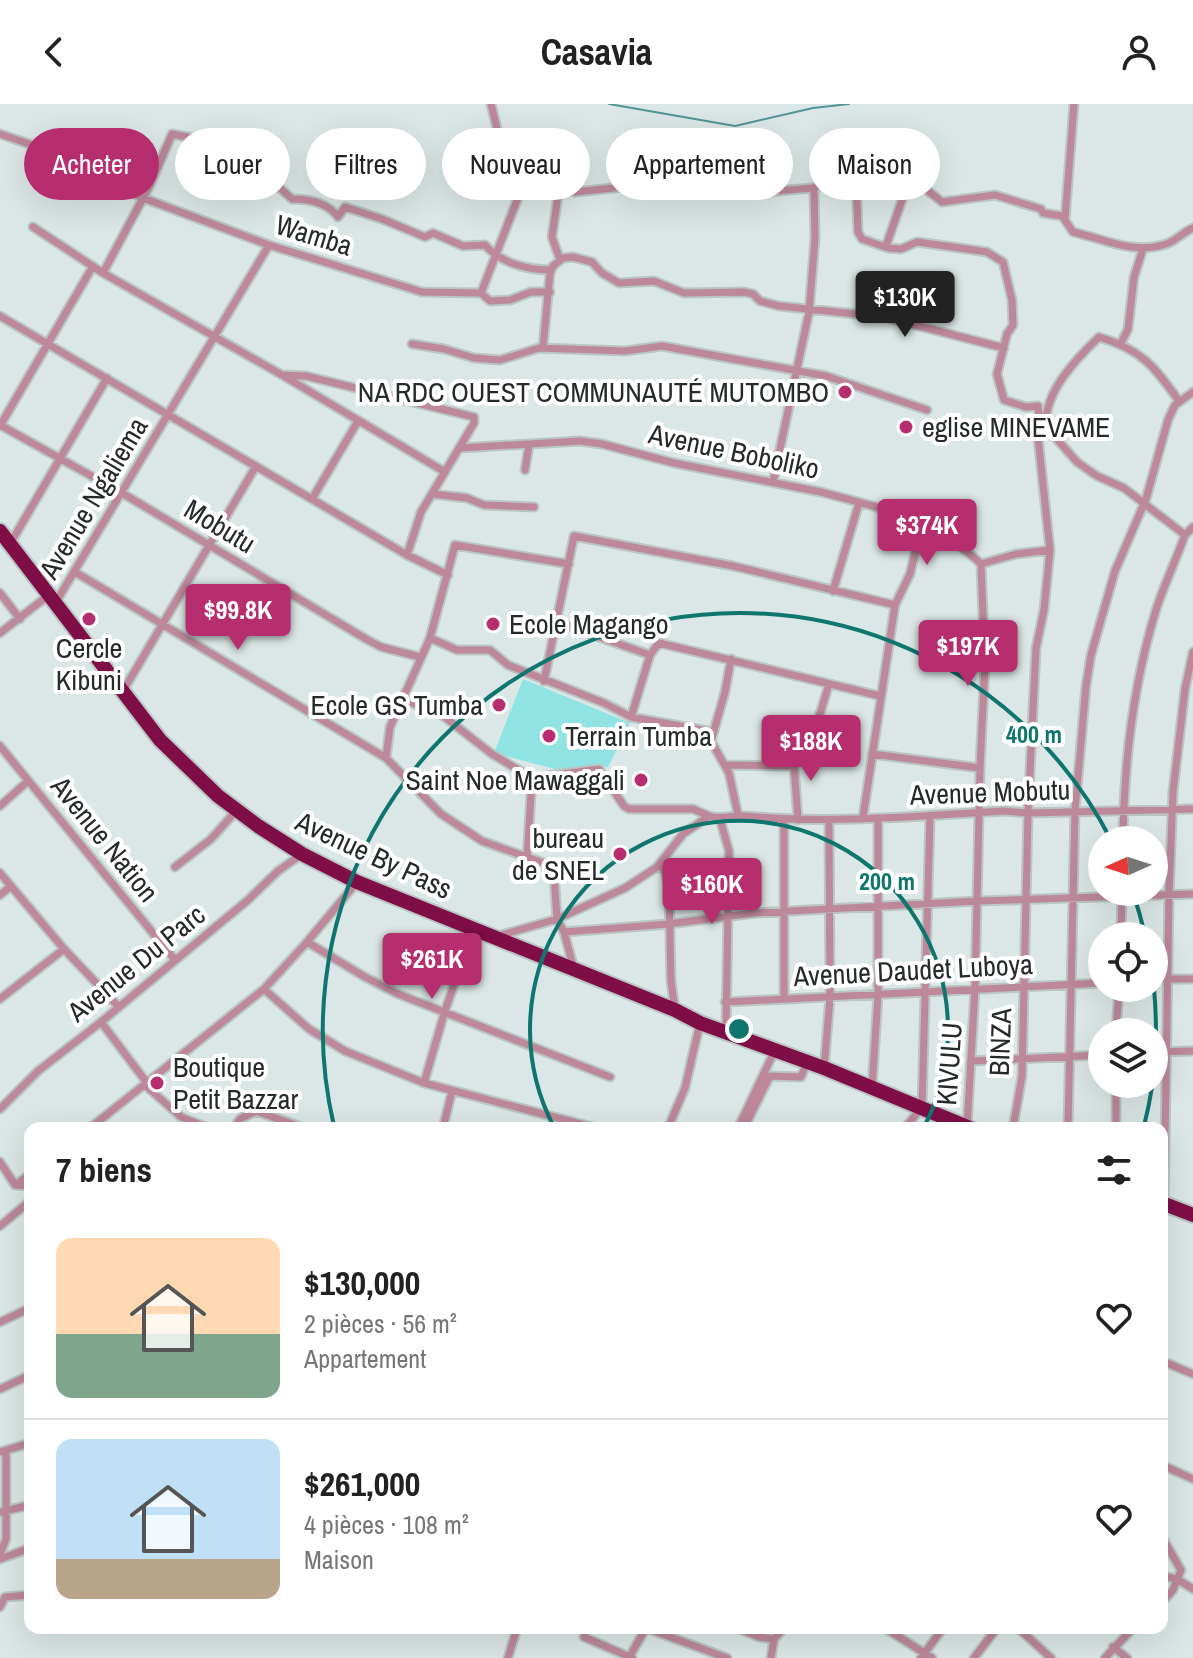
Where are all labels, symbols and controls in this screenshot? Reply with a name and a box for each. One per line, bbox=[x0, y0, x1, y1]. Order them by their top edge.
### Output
text: Casavia bbox=[541, 28, 652, 76]
icon: back bbox=[32, 30, 76, 74]
icon: person bbox=[1117, 30, 1161, 74]
chip: Acheter bbox=[24, 128, 159, 200]
chip: Louer bbox=[175, 128, 290, 200]
chip: Filtres bbox=[306, 128, 426, 200]
chip: Nouveau bbox=[442, 128, 590, 200]
chip: Appartement bbox=[606, 128, 793, 200]
chip: Maison bbox=[809, 128, 940, 200]
street label: Wamba bbox=[271, 205, 357, 265]
pin: $130K bbox=[849, 271, 961, 339]
text: $130K bbox=[874, 279, 936, 314]
place label: NA RDC OUEST COMMUNAUTÉ MUTOMBO bbox=[358, 373, 829, 411]
marker: NA RDC OUEST COMMUNAUTÉ MUTOMBO bbox=[836, 383, 854, 401]
place label: eglise MINEVAME bbox=[922, 408, 1110, 446]
street label: Avenue Ngaliema bbox=[29, 410, 156, 587]
street label: Avenue Boboliko bbox=[644, 414, 823, 488]
marker: eglise MINEVAME bbox=[897, 418, 915, 436]
street label: Mobutu bbox=[177, 490, 263, 562]
pin: $374K bbox=[871, 499, 983, 567]
text: $374K bbox=[896, 507, 958, 542]
pin: $99.8K bbox=[173, 584, 303, 652]
text: $99.8K bbox=[204, 592, 272, 627]
place label: Ecole Magango bbox=[509, 605, 669, 643]
marker: Cercle Kibuni bbox=[80, 610, 98, 628]
marker: Ecole Magango bbox=[484, 615, 502, 633]
pin: $197K bbox=[912, 620, 1024, 688]
text: $197K bbox=[937, 628, 999, 663]
place label: Cercle Kibuni bbox=[56, 629, 122, 699]
place label: Ecole GS Tumba bbox=[311, 686, 483, 724]
marker: Ecole GS Tumba bbox=[490, 696, 508, 714]
pin: $188K bbox=[755, 715, 867, 783]
place label: Terrain Tumba bbox=[565, 717, 712, 755]
text: 400 m bbox=[1006, 718, 1062, 750]
text: $188K bbox=[780, 723, 842, 758]
marker: Terrain Tumba bbox=[540, 727, 558, 745]
place label: Saint Noe Mawaggali bbox=[405, 761, 625, 799]
street label: Avenue Nation bbox=[42, 767, 167, 910]
street label: Avenue Mobutu bbox=[908, 770, 1071, 814]
marker: Saint Noe Mawaggali bbox=[632, 771, 650, 789]
street label: Avenue By Pass bbox=[289, 802, 458, 908]
place label: bureau de SNEL bbox=[512, 819, 604, 889]
north arrow bbox=[1088, 826, 1168, 906]
map controls bbox=[1088, 826, 1168, 1098]
marker: bureau de SNEL bbox=[611, 845, 629, 863]
pin: $160K bbox=[656, 858, 768, 926]
text: 200 m bbox=[859, 865, 915, 897]
text: $160K bbox=[681, 866, 743, 901]
street label: Avenue Du Parc bbox=[58, 896, 213, 1031]
button: locate bbox=[1088, 922, 1168, 1002]
pin: $261K bbox=[376, 933, 488, 1001]
text: $261K bbox=[401, 941, 463, 976]
street label: Avenue Daudet Luboya bbox=[791, 945, 1034, 995]
street label: BINZA bbox=[980, 1007, 1020, 1076]
centre of rings bbox=[725, 1015, 753, 1043]
button: layers bbox=[1088, 1018, 1168, 1098]
street label: KIVULU bbox=[927, 1021, 971, 1107]
place label: Boutique Petit Bazzar bbox=[173, 1048, 298, 1118]
marker: Boutique Petit Bazzar bbox=[148, 1074, 166, 1092]
text: 7 biens bbox=[56, 1147, 152, 1193]
icon: filters bbox=[1092, 1148, 1136, 1192]
text: $130,000 bbox=[304, 1260, 420, 1306]
icon: home bbox=[120, 1270, 216, 1366]
icon: heart bbox=[1092, 1296, 1136, 1340]
text: 2 pièces · 56 m² bbox=[304, 1306, 457, 1341]
text: Appartement bbox=[304, 1341, 426, 1376]
text: $261,000 bbox=[304, 1461, 420, 1507]
icon: home bbox=[120, 1471, 216, 1567]
icon: heart bbox=[1092, 1497, 1136, 1541]
text: 4 pièces · 108 m² bbox=[304, 1507, 469, 1542]
text: Maison bbox=[304, 1542, 374, 1577]

